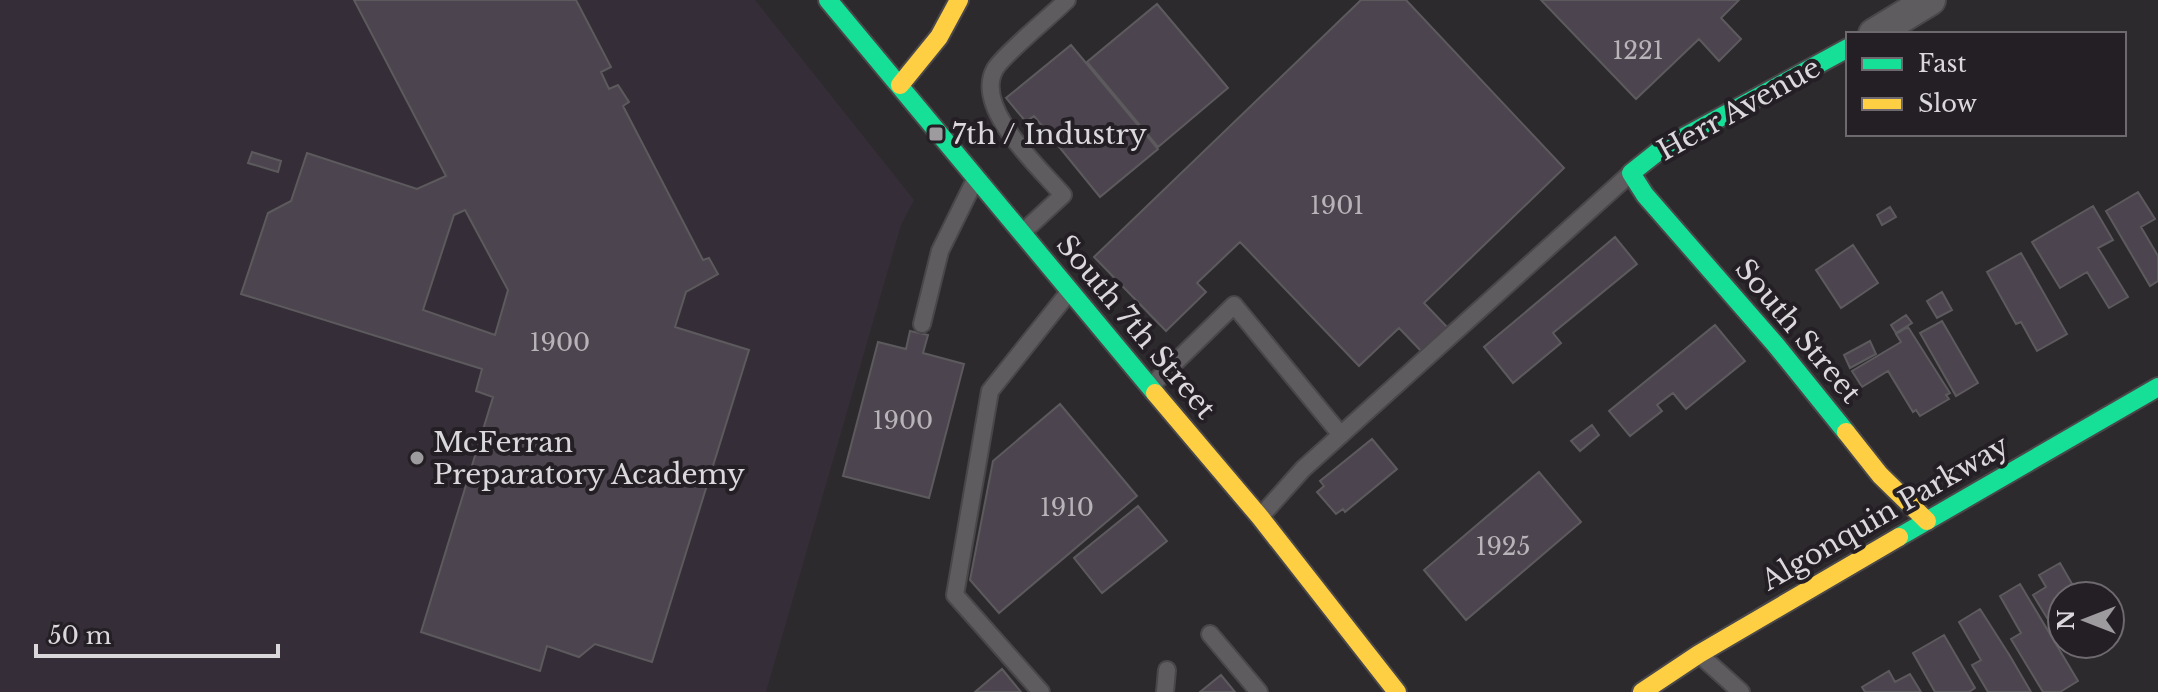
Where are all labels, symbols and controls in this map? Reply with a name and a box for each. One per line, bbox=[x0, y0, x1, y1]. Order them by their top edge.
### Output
legend bbox=[1846, 32, 2126, 136]
house number: 1221 bbox=[1613, 36, 1663, 65]
text: Fast bbox=[1918, 49, 1966, 78]
street label: Herr Avenue bbox=[1651, 50, 1827, 168]
text: Slow bbox=[1918, 89, 1977, 118]
place label: 7th / Industry bbox=[952, 117, 1147, 152]
marker: 7th / Industry bbox=[927, 125, 945, 143]
house number: 1901 bbox=[1310, 191, 1364, 220]
street label: South 7th Street bbox=[1049, 228, 1223, 426]
street label: South Street bbox=[1728, 252, 1869, 410]
house number: 1900 bbox=[530, 328, 590, 357]
house number: 1900 bbox=[873, 406, 933, 435]
place label: McFerran Preparatory Academy bbox=[433, 425, 745, 492]
street label: Algonquin Parkway bbox=[1754, 428, 2015, 599]
marker: McFerran Preparatory Academy bbox=[408, 449, 426, 467]
house number: 1910 bbox=[1040, 493, 1094, 522]
house number: 1925 bbox=[1476, 532, 1530, 561]
north arrow bbox=[2046, 580, 2126, 660]
scale bar bbox=[36, 608, 278, 658]
text: N bbox=[2053, 609, 2080, 630]
text: 50 m bbox=[48, 621, 112, 650]

